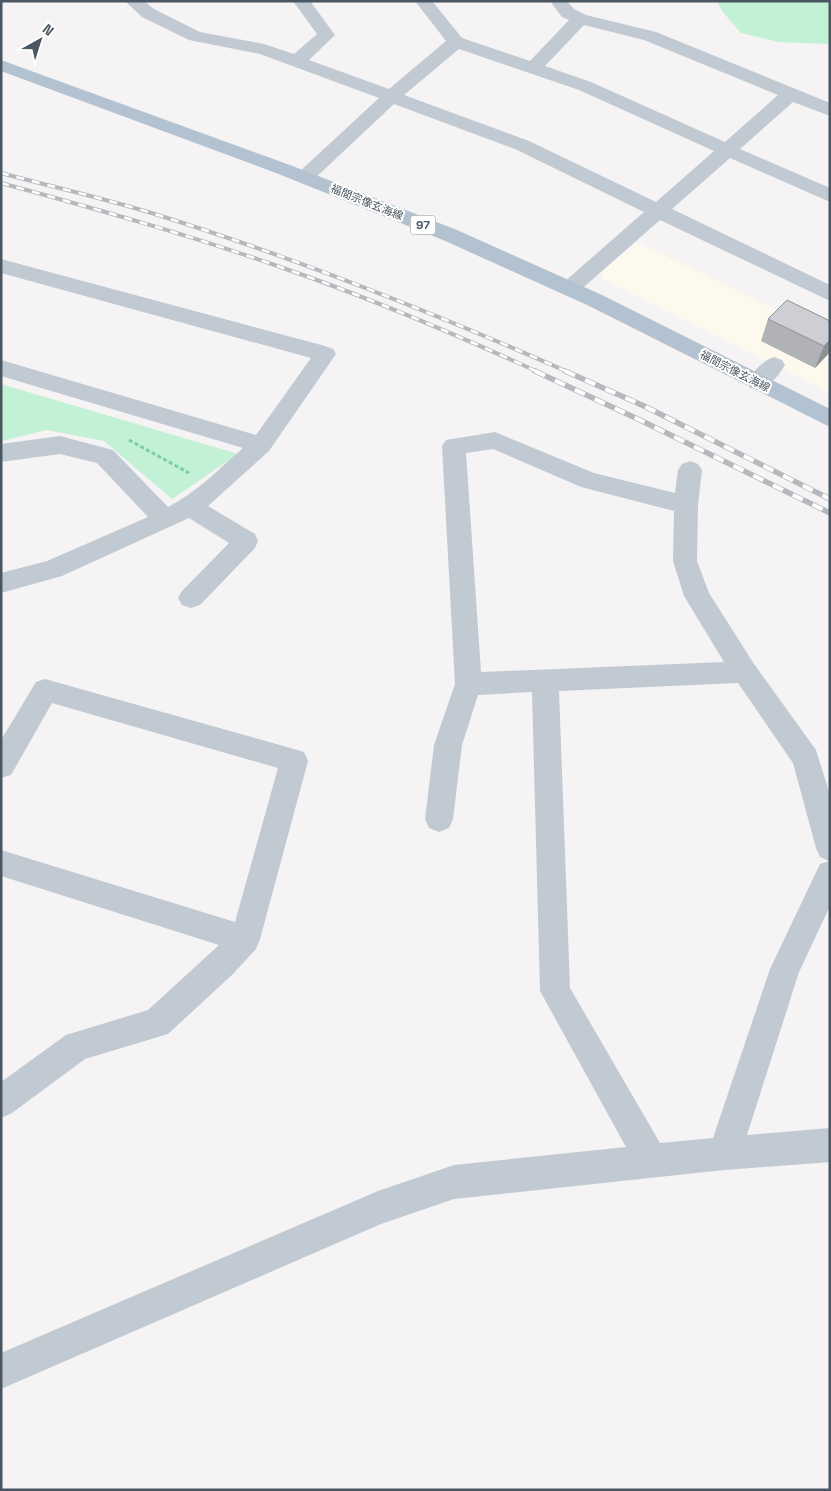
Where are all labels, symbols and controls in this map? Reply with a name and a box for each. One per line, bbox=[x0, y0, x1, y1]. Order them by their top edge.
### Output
north arrow bbox=[15, 15, 65, 65]
text: N bbox=[39, 20, 57, 40]
street label: 福間宗像玄海線 bbox=[329, 181, 405, 223]
road number: 97 bbox=[410, 216, 436, 234]
street label: 福間宗像玄海線 bbox=[698, 347, 772, 395]

